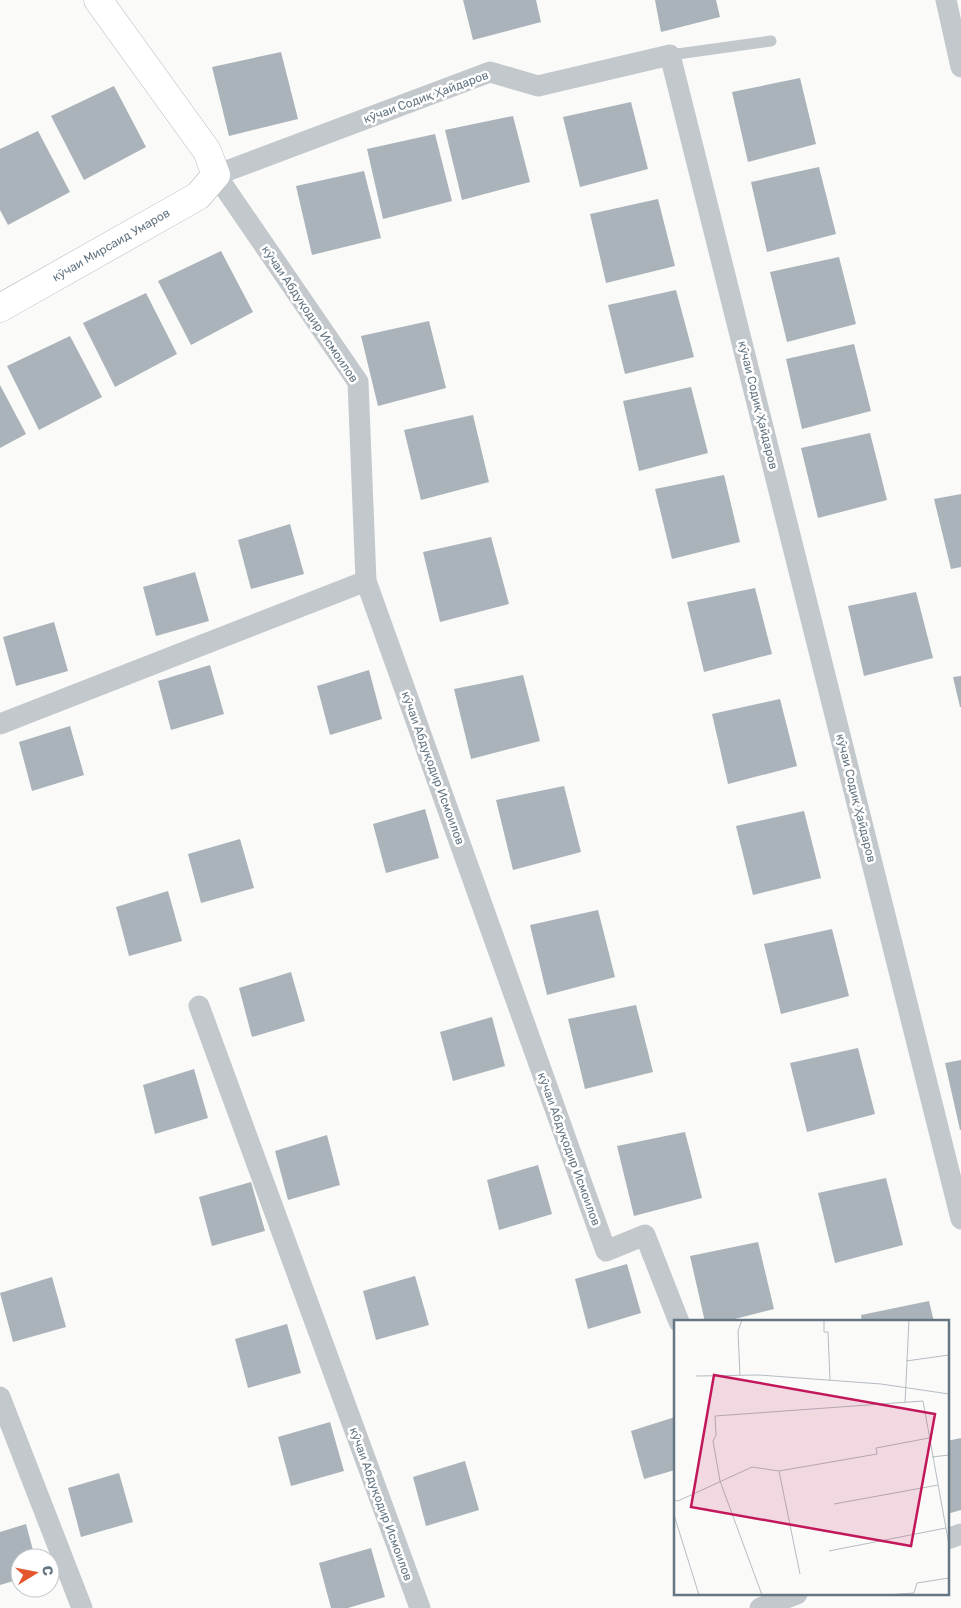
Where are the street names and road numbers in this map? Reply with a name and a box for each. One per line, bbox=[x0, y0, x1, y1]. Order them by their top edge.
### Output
street label: кӯчаи Содиқ Ҳайдаров bbox=[362, 68, 491, 126]
street label: кӯчаи Мирсаид Умаров bbox=[50, 205, 172, 284]
street label: кӯчаи Абдуқодир Исмоилов bbox=[259, 243, 361, 385]
street label: кӯчаи Содиқ Ҳайдаров bbox=[735, 339, 781, 471]
street label: кӯчаи Абдуқодир Исмоилов bbox=[399, 690, 467, 847]
street label: кӯчаи Содиқ Ҳайдаров bbox=[833, 732, 879, 864]
street label: кӯчаи Абдуқодир Исмоилов bbox=[535, 1071, 603, 1228]
street label: кӯчаи Абдуқодир Исмоилов bbox=[347, 1426, 415, 1583]

